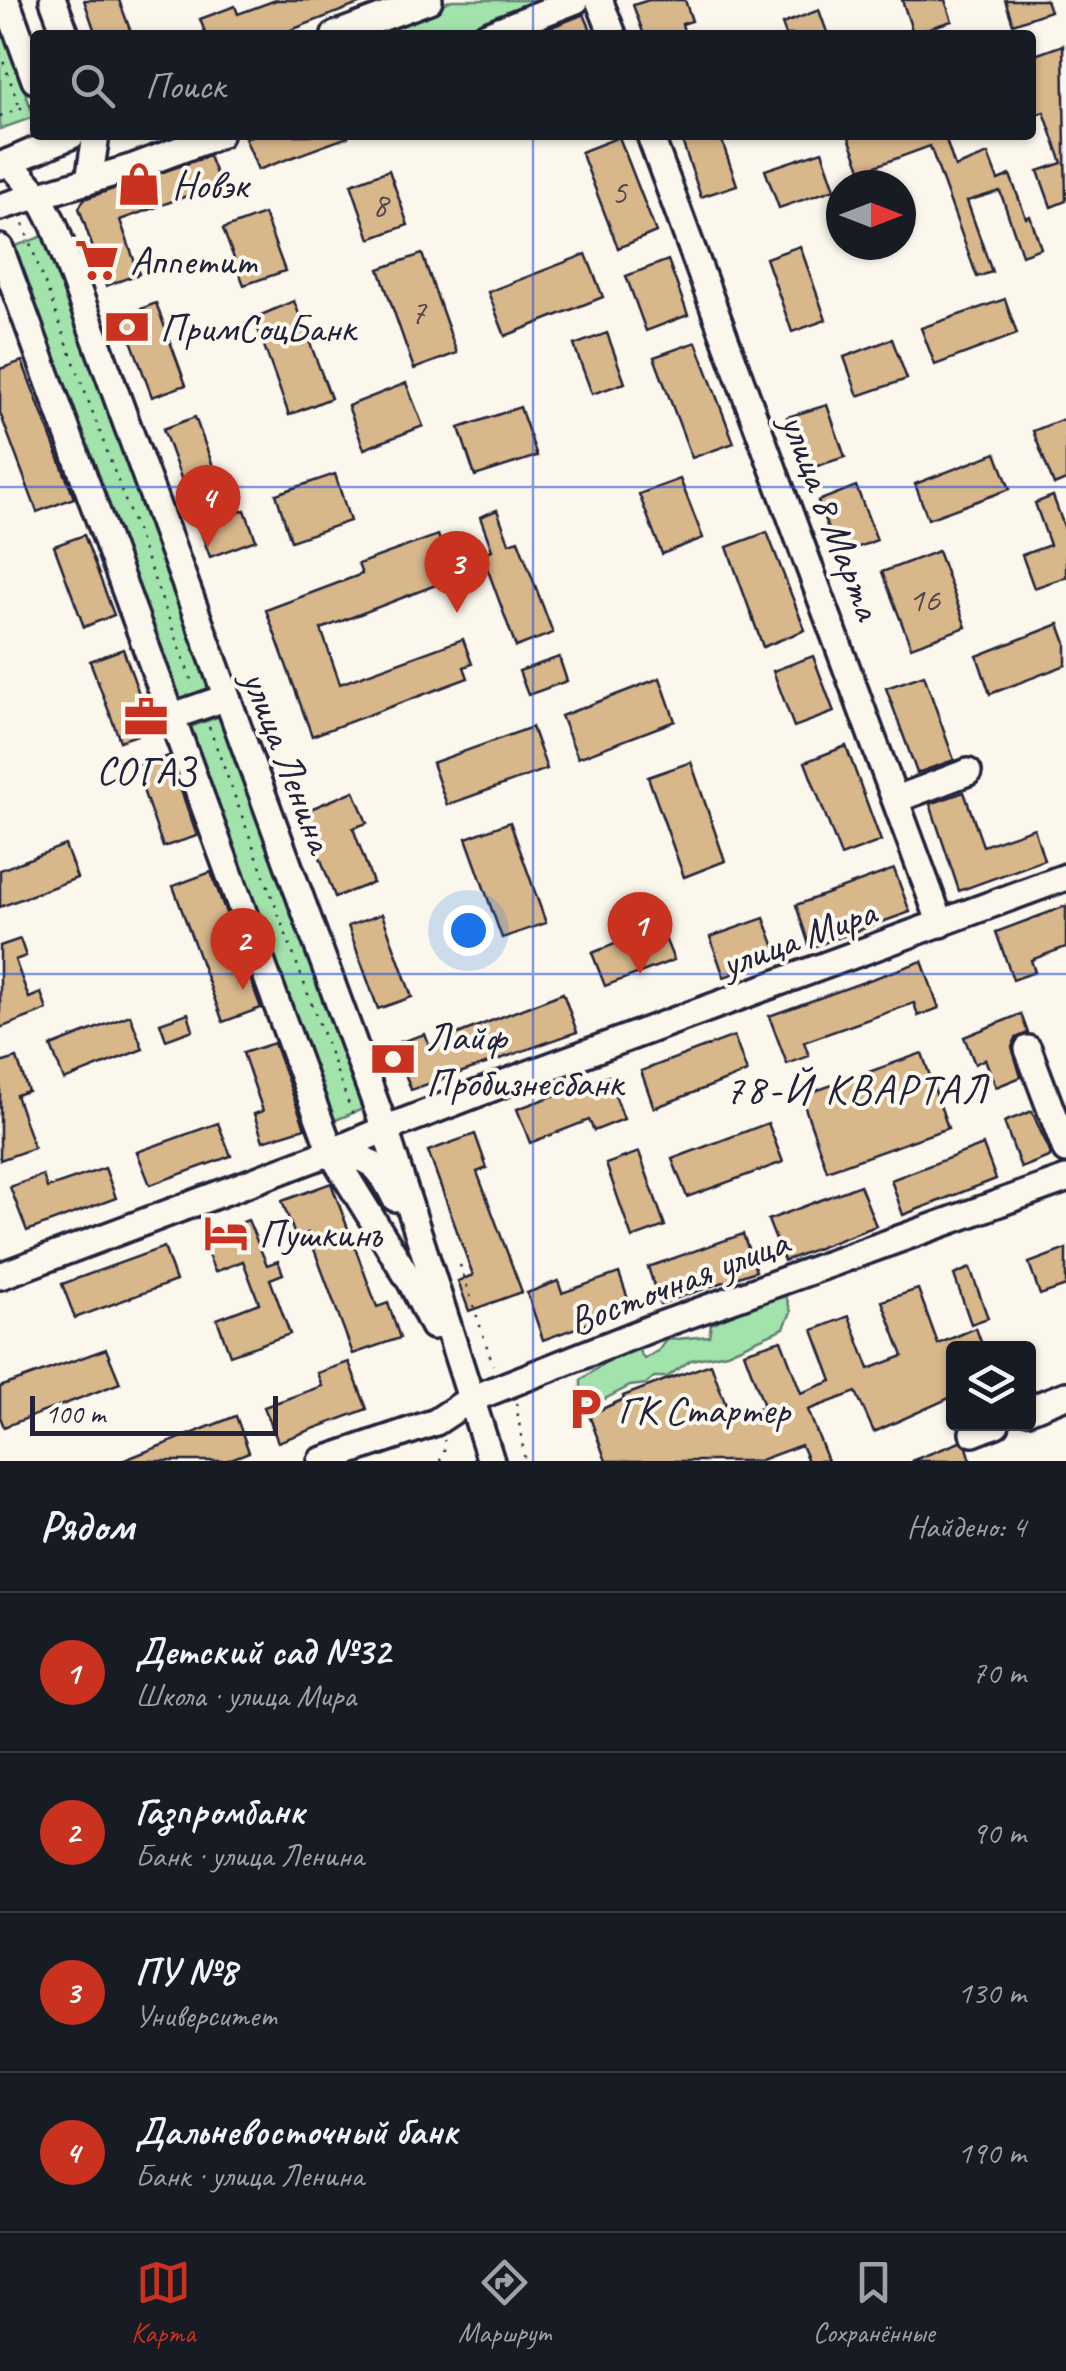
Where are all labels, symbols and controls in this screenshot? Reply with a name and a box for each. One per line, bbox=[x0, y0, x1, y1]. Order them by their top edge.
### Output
search box bbox=[30, 30, 1036, 140]
icon: search bbox=[65, 58, 120, 113]
text: Поиск bbox=[145, 62, 225, 109]
shop icon: Новэк bbox=[115, 160, 163, 208]
place label: Новэк bbox=[172, 160, 251, 210]
house number: 5 bbox=[611, 170, 629, 215]
north arrow bbox=[826, 170, 916, 260]
house number: 8 bbox=[372, 182, 391, 227]
supermarket icon: Аппетит bbox=[73, 236, 121, 284]
place label: Аппетит bbox=[130, 236, 258, 286]
house number: 7 bbox=[410, 289, 428, 334]
bank icon: ПримСоцБанк bbox=[103, 303, 151, 351]
place label: ПримСоцБанк bbox=[160, 303, 358, 353]
street label: улица 8 Марта bbox=[768, 405, 894, 629]
pin: 4 bbox=[176, 464, 240, 547]
pin: 3 bbox=[424, 530, 490, 613]
house number: 16 bbox=[908, 577, 941, 622]
street label: улица Ленина bbox=[230, 662, 347, 862]
office icon: СОГАЗ bbox=[122, 693, 170, 741]
place label: СОГАЗ bbox=[96, 746, 198, 796]
street label: улица Мира bbox=[712, 886, 885, 990]
pin: 1 bbox=[608, 892, 672, 974]
your location bbox=[443, 905, 494, 956]
pin: 2 bbox=[210, 908, 276, 990]
place label: Лайф Пробизнесбанк bbox=[426, 1012, 626, 1108]
bank icon: Лайф Пробизнесбанк bbox=[369, 1035, 417, 1083]
district label: 78-Й КВАРТАЛ bbox=[725, 1063, 990, 1116]
hotel icon: Пушкинъ bbox=[202, 1209, 250, 1257]
place label: Пушкинъ bbox=[259, 1209, 383, 1259]
street label: Восточная улица bbox=[561, 1216, 798, 1347]
map controls bbox=[946, 1341, 1036, 1431]
button: layers bbox=[946, 1341, 1036, 1431]
parking icon: ГК Стартер bbox=[561, 1385, 609, 1433]
place label: ГК Стартер bbox=[618, 1385, 792, 1435]
scale bar bbox=[30, 1391, 278, 1436]
text: 100 m bbox=[45, 1396, 105, 1431]
text: Рядом bbox=[40, 1500, 134, 1553]
text: Найдено: 4 bbox=[907, 1506, 1026, 1547]
text: Детский сад №32 bbox=[135, 1628, 390, 1675]
text: 1 bbox=[65, 1652, 80, 1693]
text: 70 m bbox=[972, 1652, 1026, 1693]
text: Школа · улица Мира bbox=[135, 1675, 356, 1716]
text: Газпромбанк bbox=[135, 1788, 304, 1835]
text: 2 bbox=[65, 1812, 80, 1853]
text: 90 m bbox=[972, 1812, 1026, 1853]
text: Банк · улица Ленина bbox=[135, 1835, 364, 1876]
text: ПУ №8 bbox=[135, 1948, 236, 1995]
text: 3 bbox=[65, 1972, 80, 2013]
text: 130 m bbox=[957, 1972, 1026, 2013]
text: Университет bbox=[135, 1995, 277, 2036]
text: Дальневосточный банк bbox=[135, 2108, 458, 2155]
text: 4 bbox=[65, 2132, 80, 2173]
text: 190 m bbox=[957, 2132, 1026, 2173]
text: Банк · улица Ленина bbox=[135, 2155, 364, 2196]
tab: Карта bbox=[131, 2255, 195, 2350]
tab: Маршрут bbox=[458, 2255, 550, 2350]
tab: Сохранённые bbox=[813, 2255, 935, 2350]

